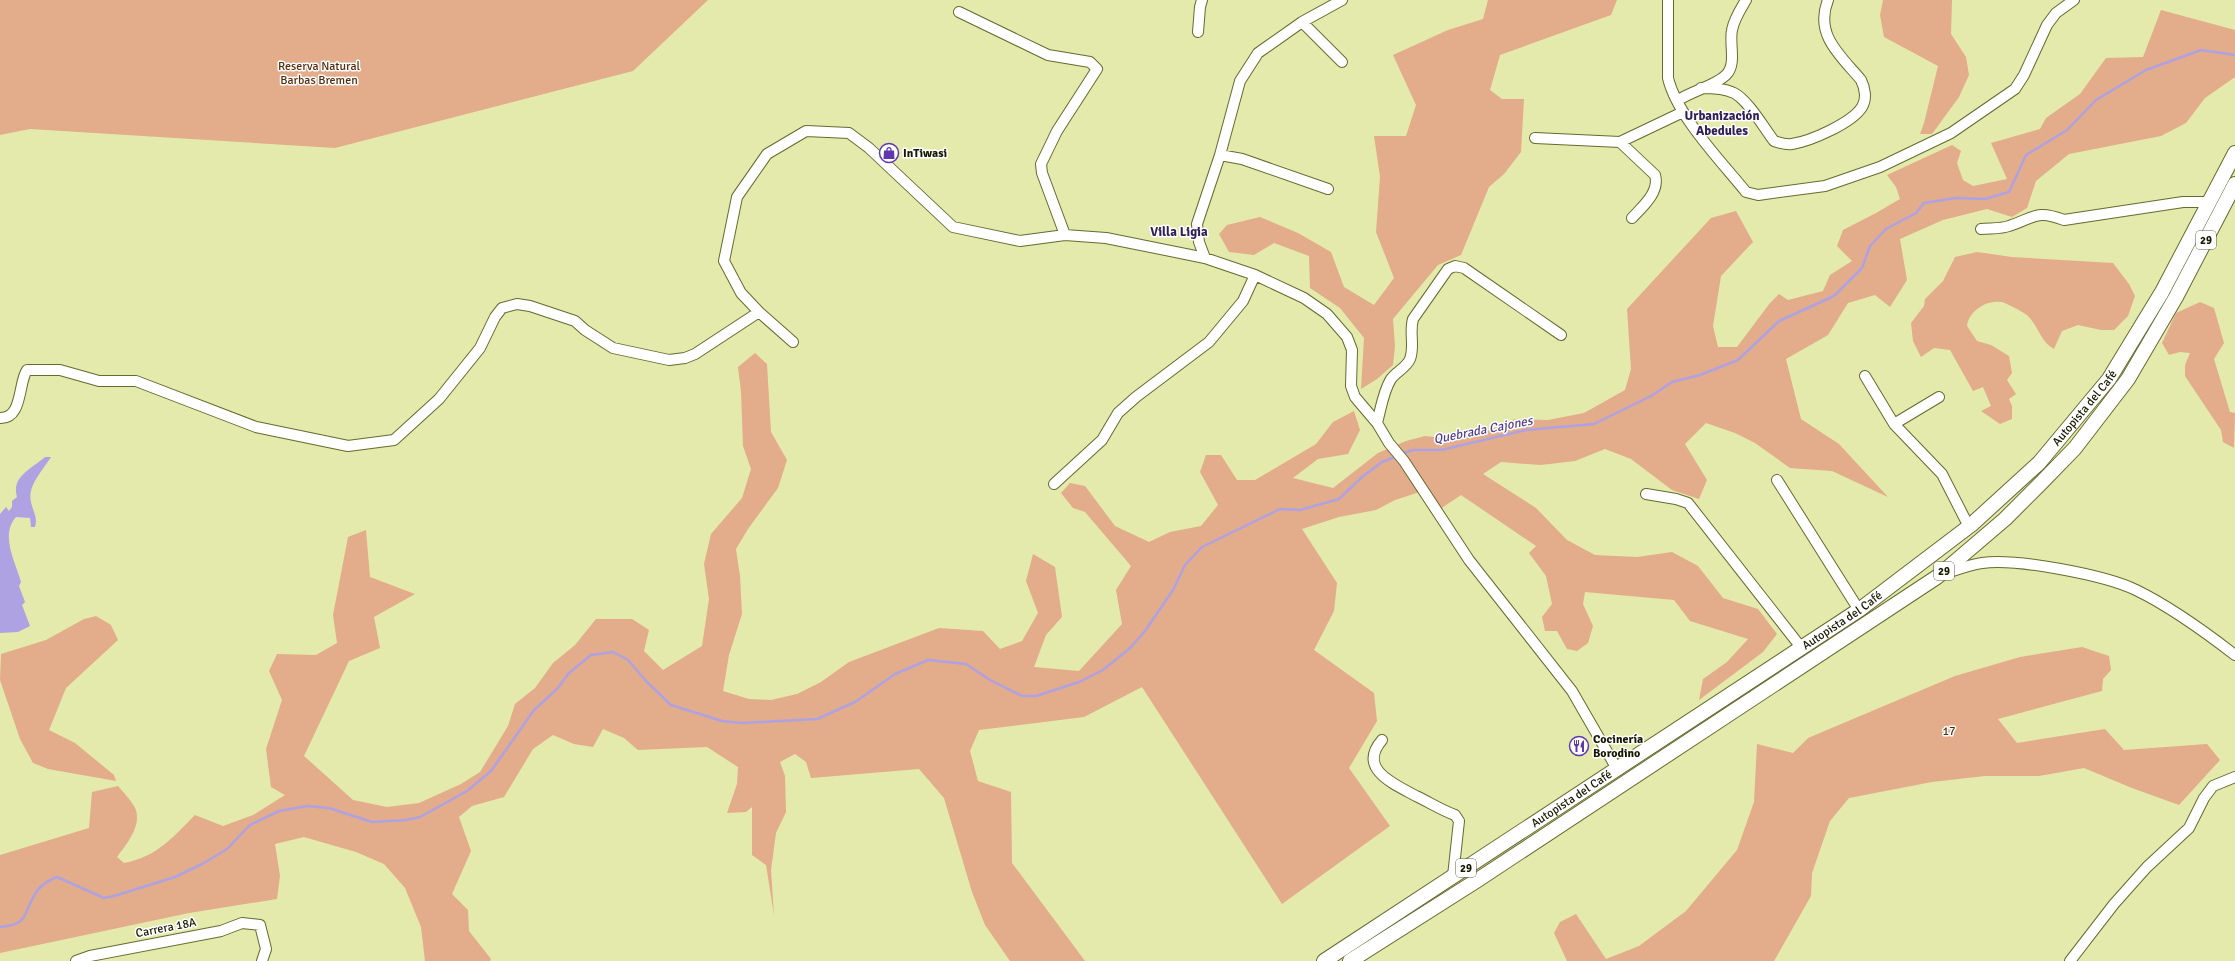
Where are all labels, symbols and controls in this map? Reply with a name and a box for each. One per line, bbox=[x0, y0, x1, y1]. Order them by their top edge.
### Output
park label: Reserva Natural Barbas Bremen bbox=[278, 59, 360, 88]
district label: Urbanización Abedules bbox=[1684, 108, 1760, 139]
shop icon: InTiwasi bbox=[878, 142, 900, 164]
place label: InTiwasi bbox=[903, 146, 947, 161]
district label: Villa Ligia bbox=[1150, 224, 1208, 240]
road number: 29 bbox=[2196, 231, 2216, 249]
street label: Autopista del Café bbox=[2049, 367, 2120, 449]
water label: Quebrada Cajones bbox=[1432, 412, 1535, 447]
road number: 29 bbox=[1934, 562, 1954, 580]
street label: Autopista del Café bbox=[1799, 588, 1885, 653]
park label: 17 bbox=[1943, 724, 1955, 739]
place label: Cocinería Borodino bbox=[1593, 732, 1643, 761]
restaurant icon: Cocinería Borodino bbox=[1568, 735, 1590, 757]
street label: Autopista del Café bbox=[1528, 767, 1615, 831]
road number: 29 bbox=[1456, 859, 1476, 877]
street label: Carrera 18A bbox=[135, 915, 198, 941]

